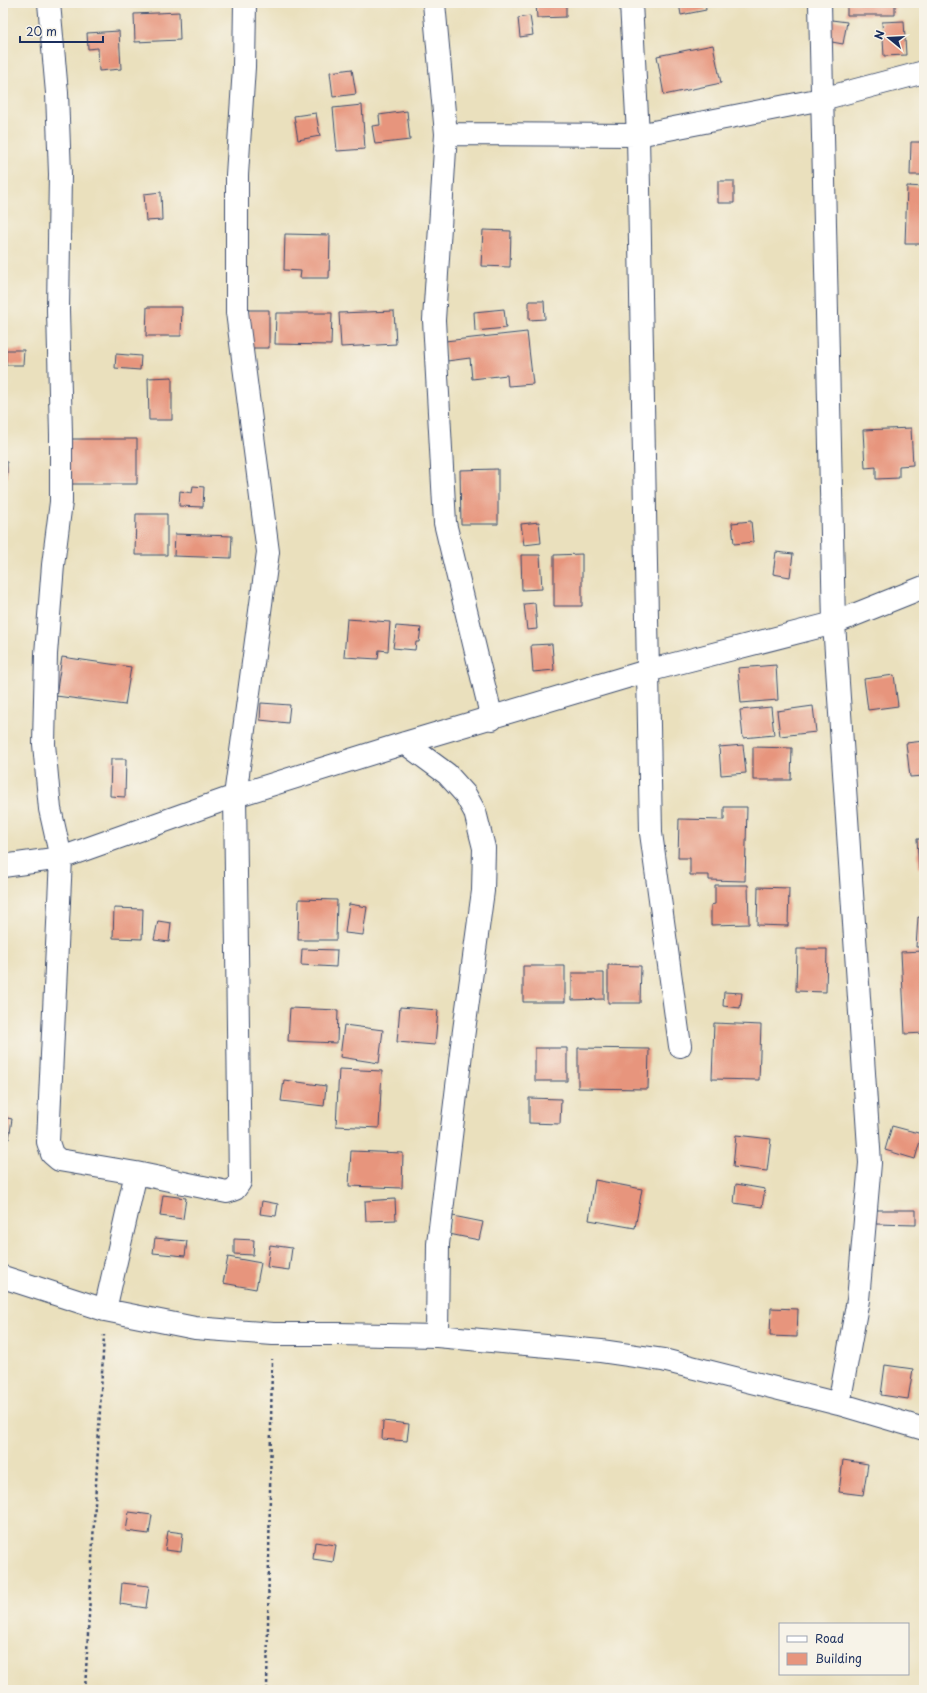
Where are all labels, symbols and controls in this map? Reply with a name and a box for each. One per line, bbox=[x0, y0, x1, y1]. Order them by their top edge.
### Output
scale bar bbox=[20, 18, 103, 44]
north arrow bbox=[869, 18, 909, 58]
text: 20 m bbox=[26, 22, 57, 40]
text: N bbox=[870, 28, 889, 42]
legend bbox=[779, 1623, 909, 1675]
text: Road bbox=[815, 1629, 844, 1647]
text: Building bbox=[815, 1649, 862, 1667]

